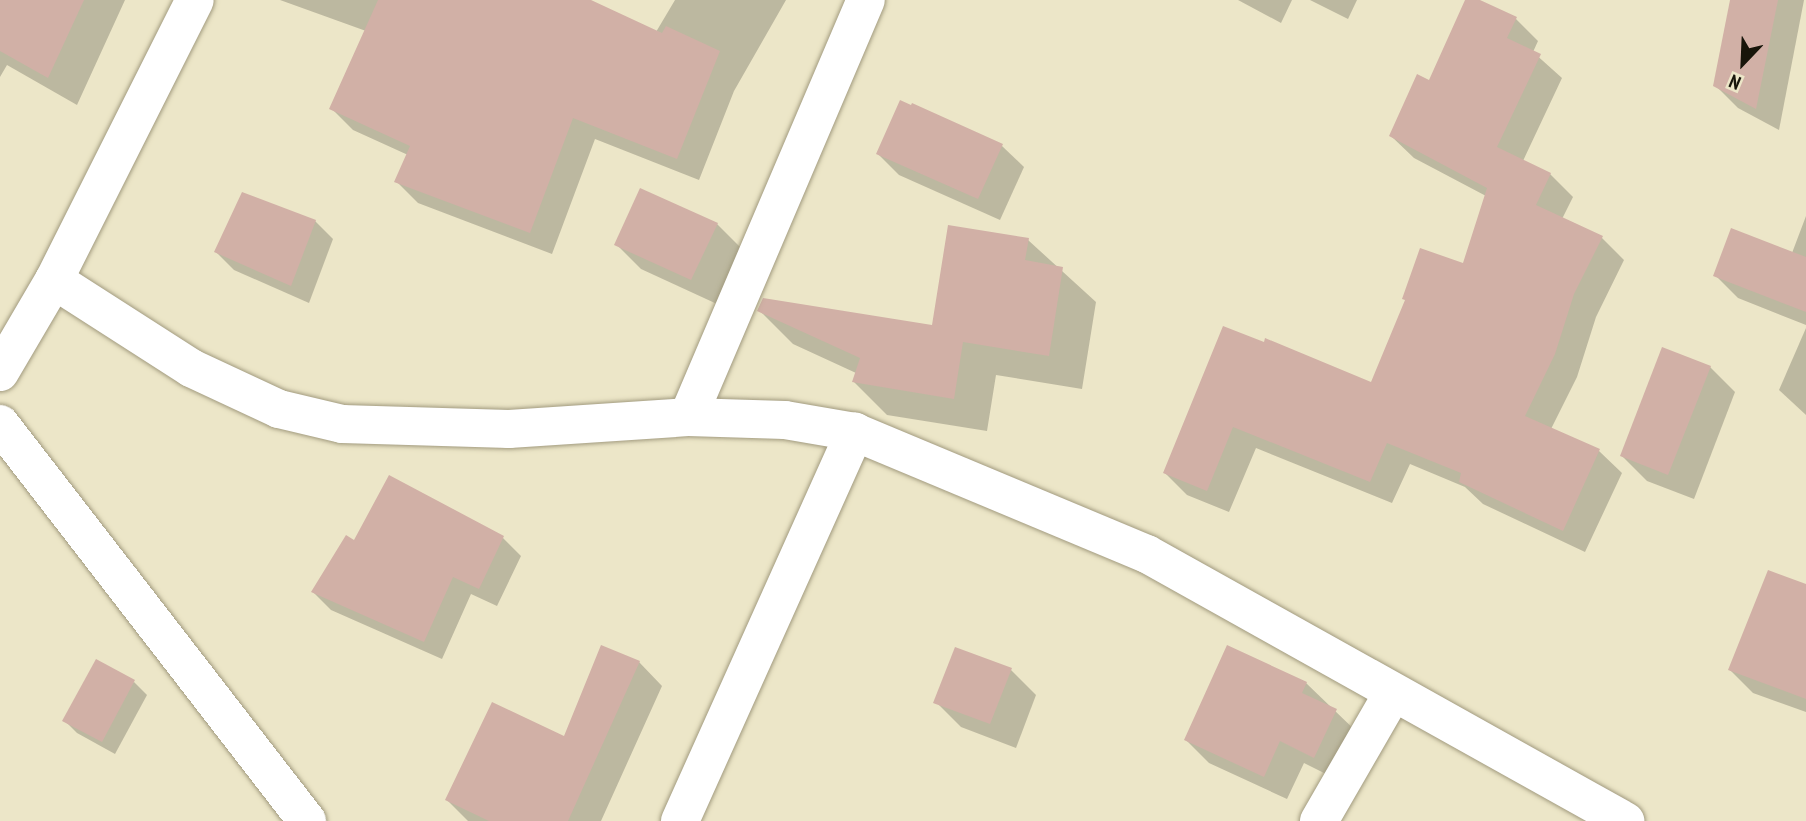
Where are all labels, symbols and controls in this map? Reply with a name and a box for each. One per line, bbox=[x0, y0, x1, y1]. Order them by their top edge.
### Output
north arrow bbox=[1708, 28, 1778, 98]
text: N bbox=[1725, 69, 1744, 95]

